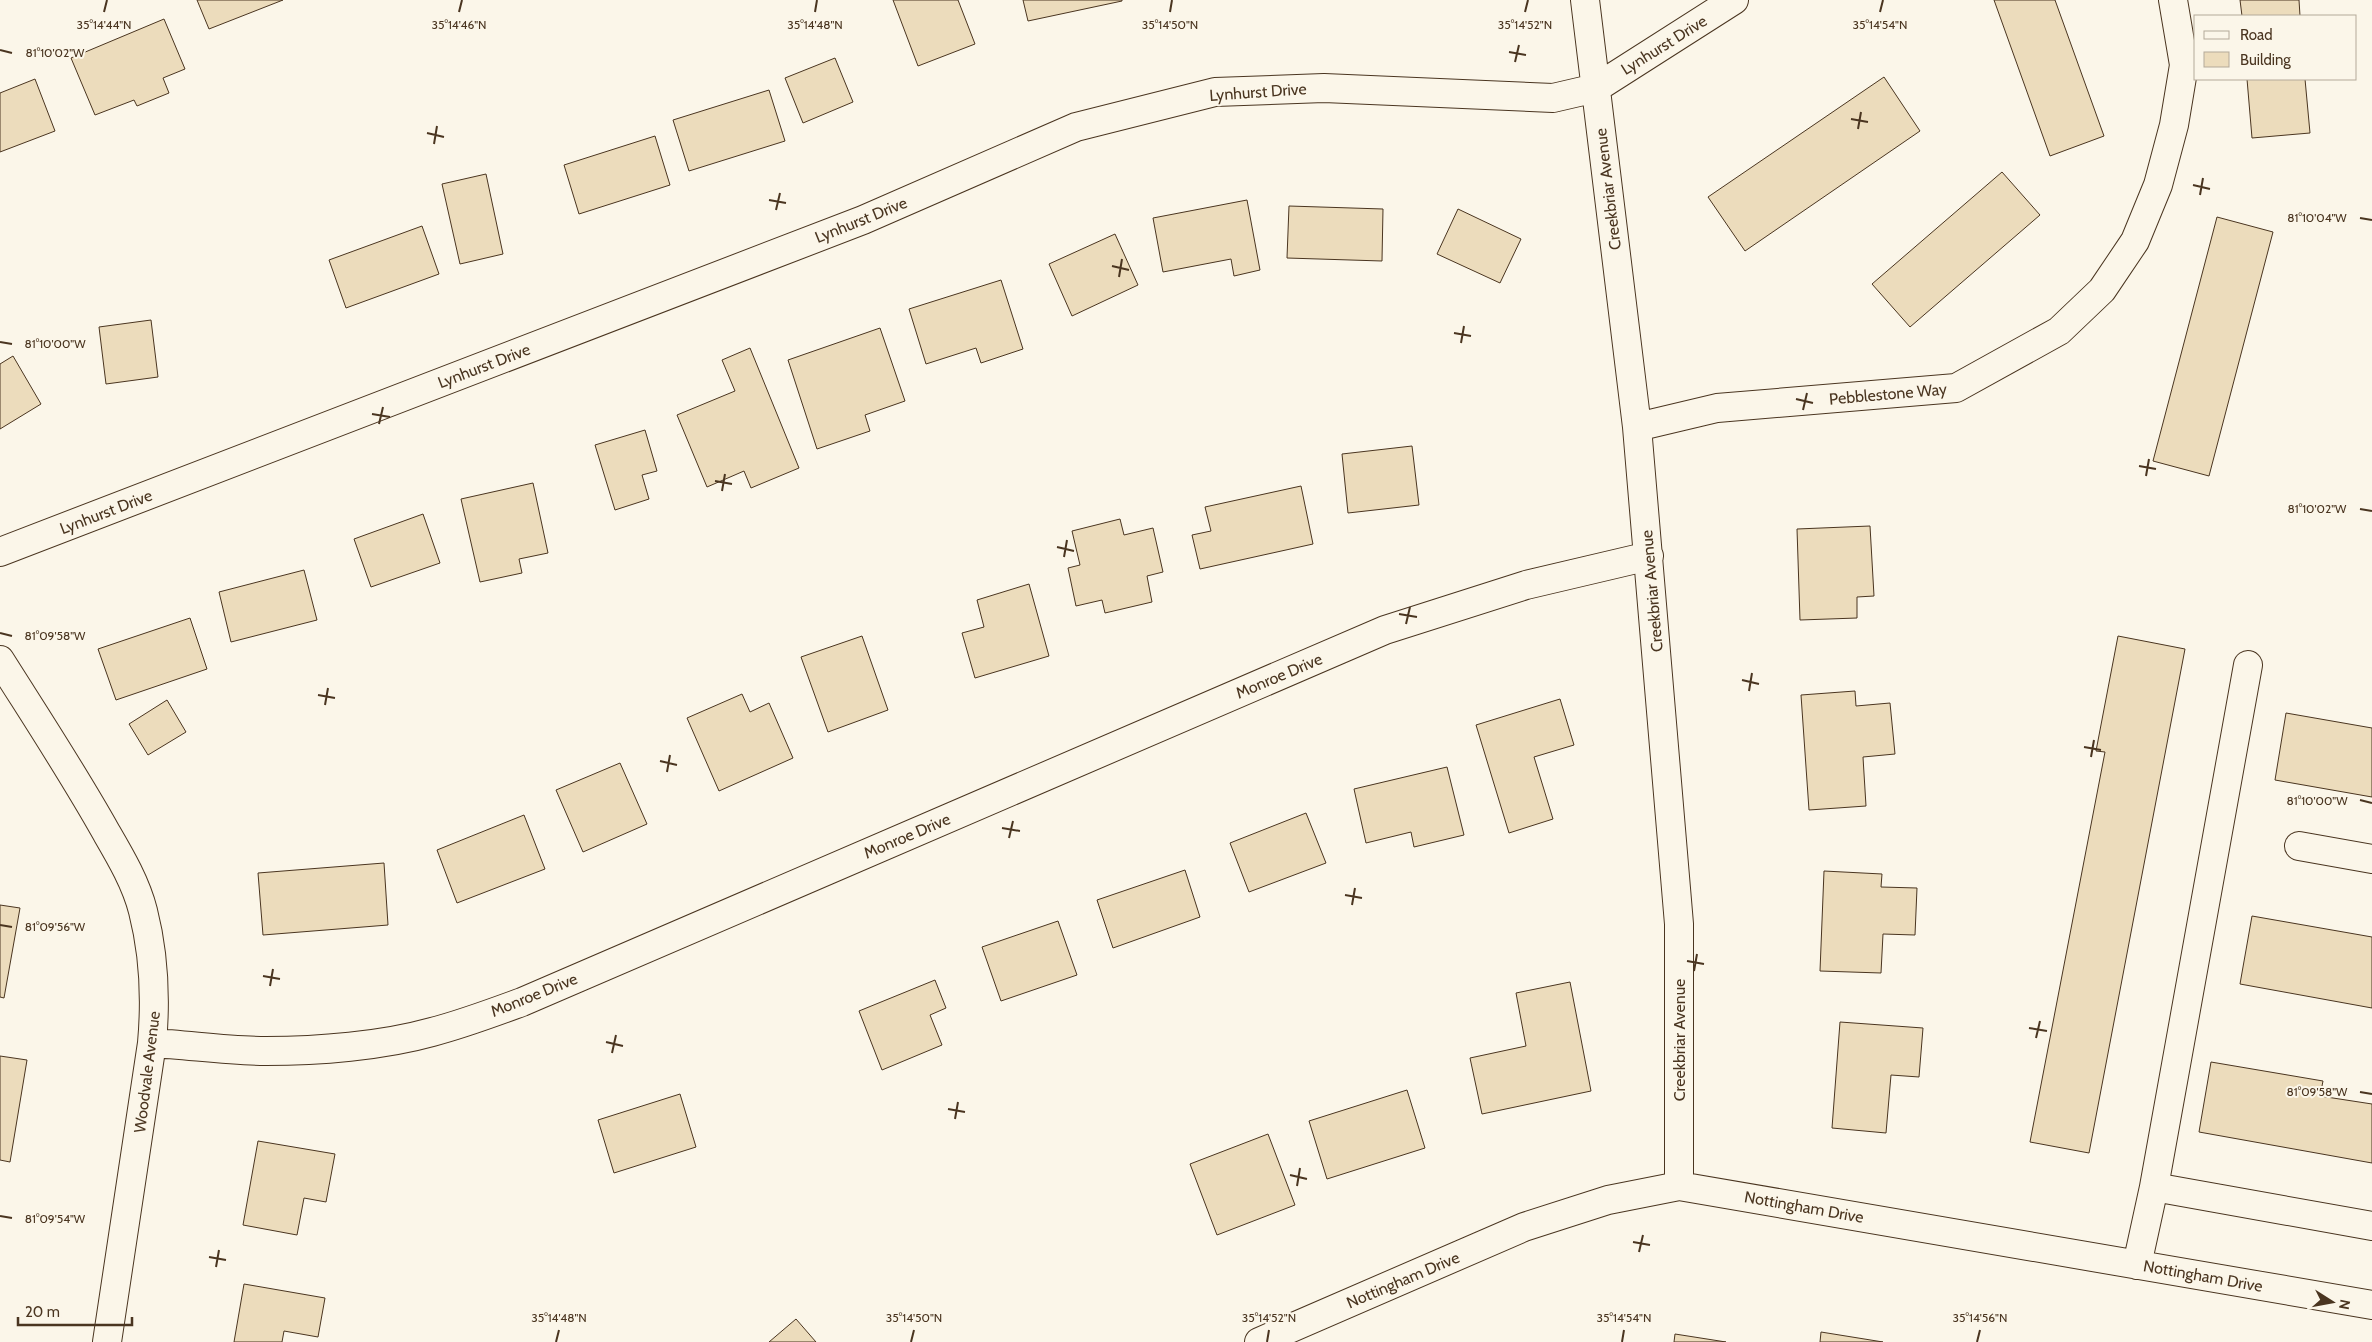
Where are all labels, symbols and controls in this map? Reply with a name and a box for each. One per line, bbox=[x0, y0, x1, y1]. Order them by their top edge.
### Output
street label: Lynhurst Drive bbox=[1618, 11, 1710, 79]
legend bbox=[2194, 15, 2357, 80]
text: 35°14'44"N bbox=[76, 17, 132, 32]
text: 35°14'46"N bbox=[431, 17, 487, 32]
text: 35°14'48"N bbox=[787, 17, 843, 32]
text: 35°14'50"N bbox=[1142, 17, 1198, 32]
text: 35°14'52"N bbox=[1498, 17, 1552, 32]
text: 35°14'54"N bbox=[1853, 17, 1907, 32]
text: Road bbox=[2240, 26, 2273, 44]
text: 81°10'02"W bbox=[26, 45, 85, 60]
text: Building bbox=[2240, 51, 2291, 69]
street label: Lynhurst Drive bbox=[1209, 79, 1307, 105]
street label: Creekbriar Avenue bbox=[1591, 127, 1625, 251]
street label: Lynhurst Drive bbox=[812, 193, 910, 247]
text: 81°10'04"W bbox=[2287, 210, 2347, 225]
text: 81°10'00"W bbox=[25, 336, 86, 351]
street label: Lynhurst Drive bbox=[435, 340, 533, 392]
street label: Pebblestone Way bbox=[1828, 379, 1948, 409]
street label: Lynhurst Drive bbox=[57, 486, 155, 538]
text: 81°10'02"W bbox=[2288, 501, 2347, 516]
street label: Creekbriar Avenue bbox=[1637, 529, 1667, 653]
text: 81°09'58"W bbox=[25, 628, 86, 643]
street label: Monroe Drive bbox=[1233, 649, 1325, 703]
text: 81°10'00"W bbox=[2287, 793, 2348, 808]
street label: Monroe Drive bbox=[861, 809, 953, 863]
text: 81°09'56"W bbox=[25, 919, 86, 934]
street label: Monroe Drive bbox=[488, 969, 580, 1021]
street label: Creekbriar Avenue bbox=[1670, 979, 1689, 1101]
street label: Woodvale Avenue bbox=[130, 1010, 164, 1134]
text: 81°09'58"W bbox=[2287, 1084, 2348, 1099]
street label: Nottingham Drive bbox=[1743, 1187, 1865, 1227]
text: 81°09'54"W bbox=[25, 1211, 86, 1226]
street label: Nottingham Drive bbox=[1344, 1248, 1462, 1312]
street label: Nottingham Drive bbox=[2142, 1256, 2264, 1296]
north arrow bbox=[2307, 1277, 2357, 1327]
scale bar bbox=[18, 1294, 131, 1326]
text: N bbox=[2335, 1298, 2355, 1311]
text: 20 m bbox=[25, 1303, 60, 1321]
text: 35°14'48"N bbox=[531, 1310, 587, 1325]
text: 35°14'50"N bbox=[886, 1310, 942, 1325]
text: 35°14'52"N bbox=[1242, 1310, 1296, 1325]
text: 35°14'54"N bbox=[1597, 1310, 1651, 1325]
text: 35°14'56"N bbox=[1953, 1310, 2007, 1325]

